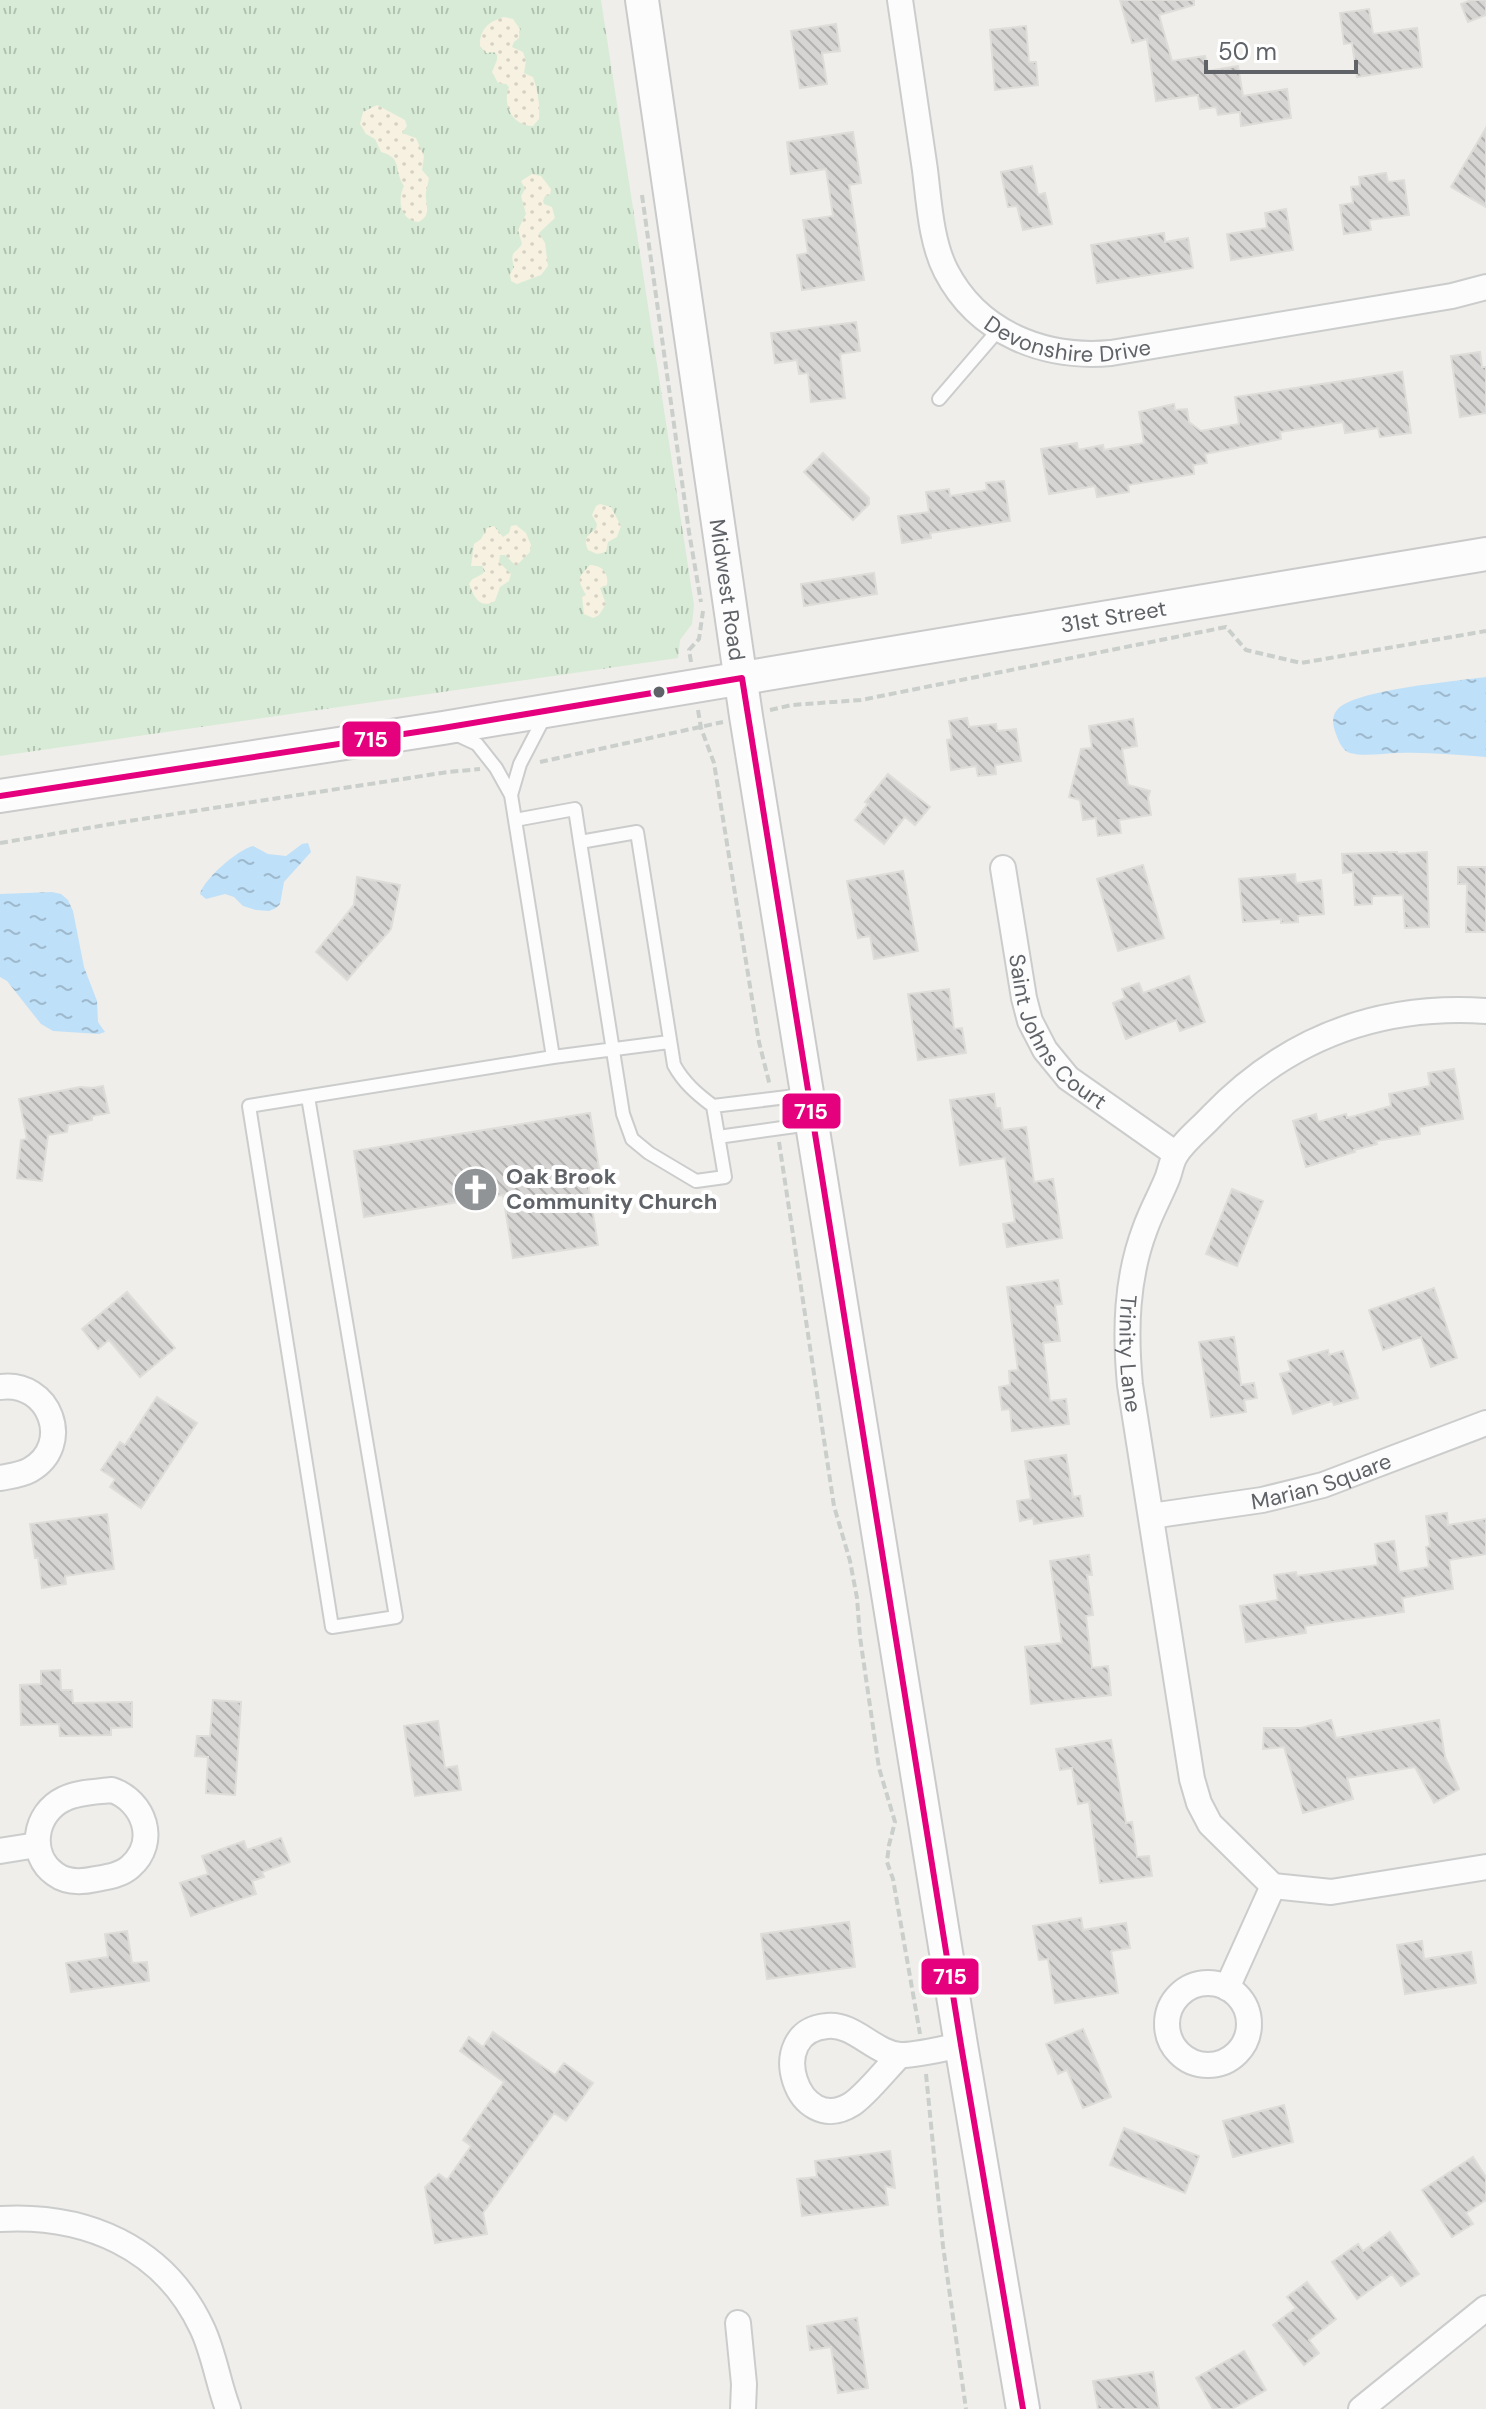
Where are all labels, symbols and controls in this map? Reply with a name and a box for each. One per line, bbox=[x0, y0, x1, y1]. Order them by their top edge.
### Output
scale bar bbox=[1206, 24, 1356, 74]
text: 50 m bbox=[1218, 36, 1277, 67]
street label: Devonshire Drive bbox=[979, 309, 1153, 368]
street label: Midwest Road bbox=[703, 517, 752, 663]
street label: 31st Street bbox=[1058, 593, 1169, 639]
unlabelled marker bbox=[651, 684, 667, 700]
line badge: 715 bbox=[341, 720, 402, 758]
text: 715 bbox=[354, 725, 388, 754]
street label: Saint Johns Court bbox=[1003, 952, 1113, 1115]
line badge: 715 bbox=[781, 1092, 842, 1130]
text: 715 bbox=[794, 1097, 828, 1126]
place label: Oak Brook Community Church bbox=[506, 1162, 717, 1216]
church icon: Oak Brook Community Church bbox=[451, 1165, 499, 1213]
street label: Trinity Lane bbox=[1113, 1293, 1149, 1414]
street label: Marian Square bbox=[1249, 1446, 1395, 1516]
line badge: 715 bbox=[920, 1957, 980, 1996]
text: 715 bbox=[933, 1962, 967, 1991]

